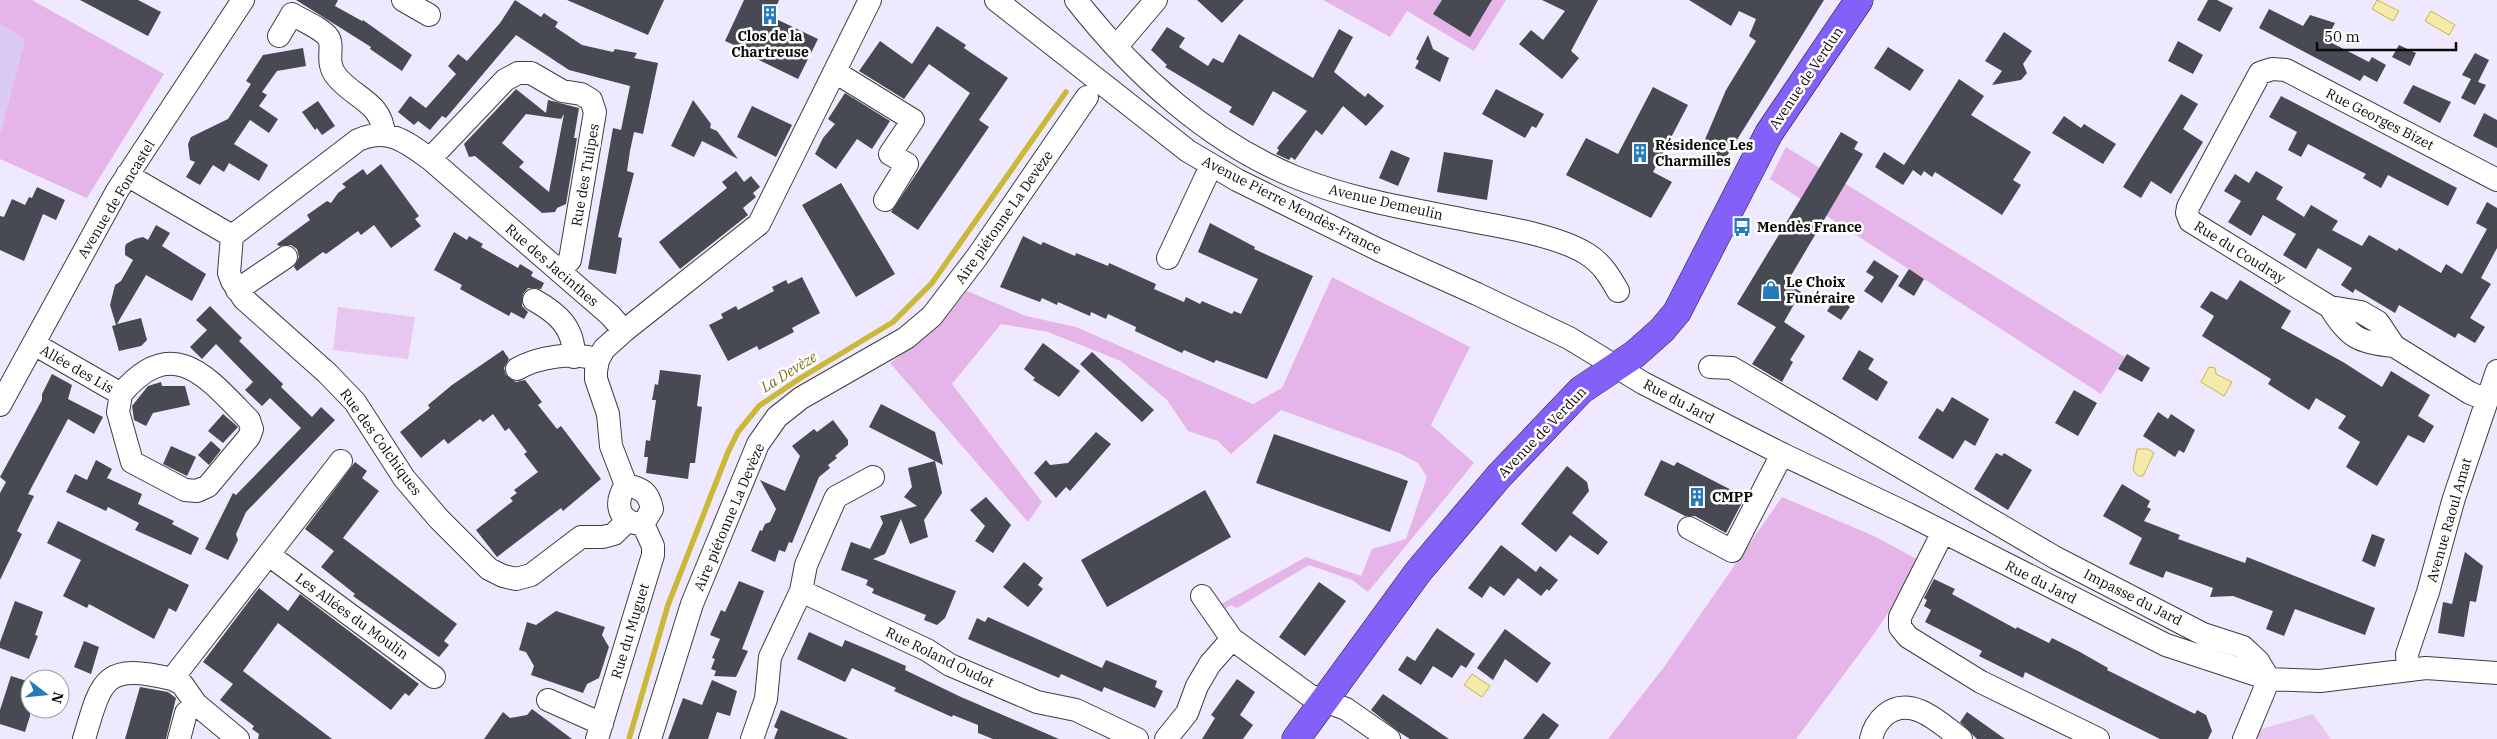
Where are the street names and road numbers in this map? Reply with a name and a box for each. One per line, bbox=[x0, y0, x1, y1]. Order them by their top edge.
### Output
street label: Avenue de Verdun bbox=[1765, 23, 1847, 133]
street label: Rue Georges Bizet bbox=[2323, 84, 2437, 154]
street label: Rue des Tulipes bbox=[567, 122, 603, 228]
street label: Avenue de Foncastel bbox=[74, 137, 158, 261]
street label: Aire piétonne La Devèze bbox=[951, 147, 1057, 287]
street label: Avenue Pierre Mendès-France bbox=[1199, 152, 1385, 258]
street label: Avenue Demeulin bbox=[1327, 180, 1445, 224]
street label: Rue du Coudray bbox=[2191, 217, 2289, 288]
street label: Rue des Jacinthes bbox=[502, 220, 602, 310]
street label: Allée des Lis bbox=[37, 341, 117, 397]
street label: Rue du Jard bbox=[1640, 375, 1718, 427]
street label: Avenue de Verdun bbox=[1494, 383, 1590, 481]
street label: Rue des Colchiques bbox=[336, 385, 426, 499]
street label: Aire piétonne La Devèze bbox=[690, 440, 768, 594]
street label: Avenue Raoul Amat bbox=[2423, 456, 2475, 584]
street label: Rue du Jard bbox=[2002, 556, 2080, 608]
street label: Impasse du Jard bbox=[2081, 564, 2186, 630]
street label: Les Allées du Moulin bbox=[292, 569, 412, 663]
street label: Rue du Muguet bbox=[607, 581, 653, 681]
street label: Rue Roland Oudot bbox=[883, 623, 997, 691]

